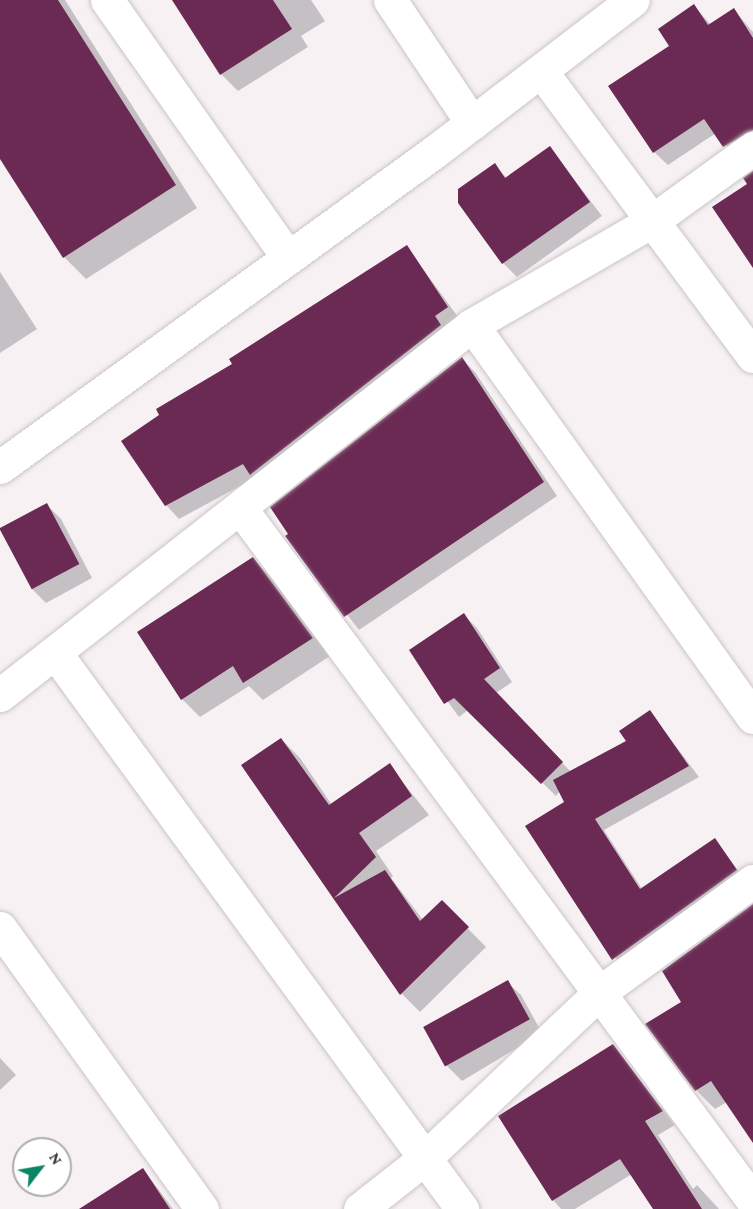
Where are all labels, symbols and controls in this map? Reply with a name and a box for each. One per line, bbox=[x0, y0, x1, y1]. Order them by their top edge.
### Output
north arrow bbox=[12, 1137, 72, 1197]
text: N bbox=[46, 1149, 66, 1168]

